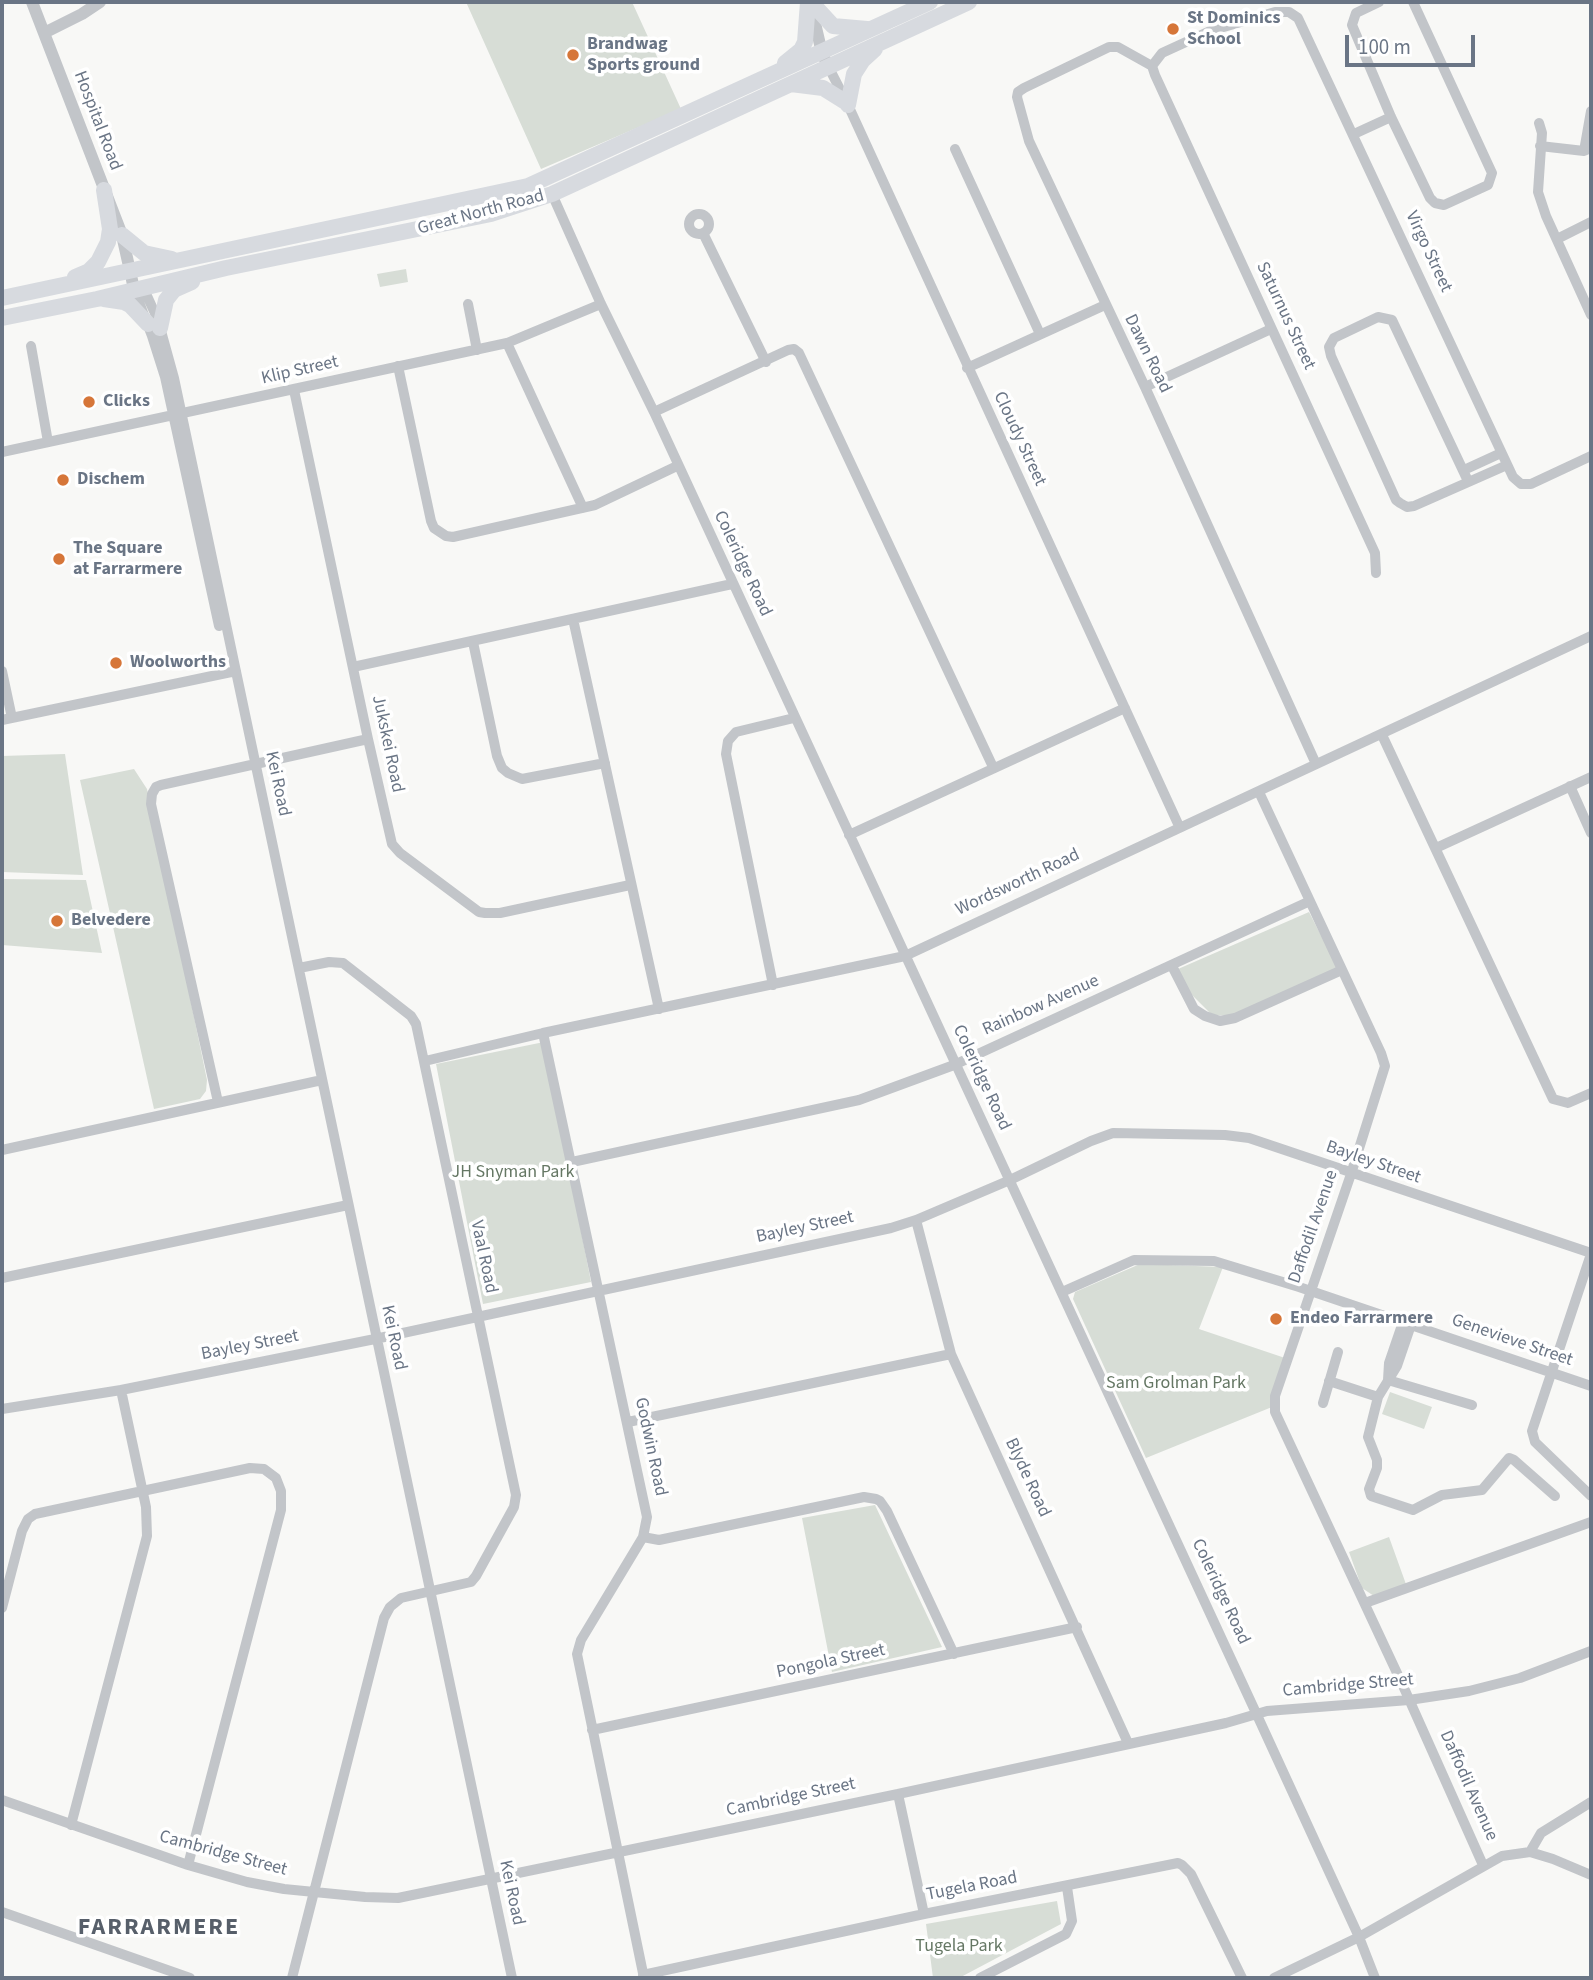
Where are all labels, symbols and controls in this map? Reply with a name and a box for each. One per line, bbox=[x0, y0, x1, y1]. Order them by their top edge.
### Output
place label: St Dominics School bbox=[1187, 8, 1280, 50]
marker: St Dominics School bbox=[1165, 21, 1181, 37]
scale bar bbox=[1348, 21, 1478, 65]
text: 100 m bbox=[1358, 32, 1411, 62]
place label: Brandwag Sports ground bbox=[587, 34, 700, 76]
marker: Brandwag Sports ground bbox=[565, 47, 581, 63]
street label: Hospital Road bbox=[68, 68, 126, 174]
street label: Great North Road bbox=[415, 186, 547, 240]
street label: Virgo Street bbox=[1400, 208, 1456, 296]
street label: Saturnus Street bbox=[1251, 259, 1319, 373]
street label: Dawn Road bbox=[1119, 311, 1175, 397]
street label: Klip Street bbox=[260, 352, 340, 390]
street label: Cloudy Street bbox=[988, 388, 1050, 490]
place label: Clicks bbox=[103, 391, 150, 413]
marker: Clicks bbox=[81, 394, 97, 410]
place label: Dischem bbox=[77, 469, 145, 491]
marker: Dischem bbox=[55, 472, 71, 488]
street label: Coleridge Road bbox=[708, 508, 776, 620]
place label: The Square at Farrarmere bbox=[73, 538, 182, 580]
marker: The Square at Farrarmere bbox=[51, 551, 67, 567]
place label: Woolworths bbox=[130, 652, 226, 674]
marker: Woolworths bbox=[108, 655, 124, 671]
street label: Jukskei Road bbox=[366, 693, 408, 795]
street label: Kei Road bbox=[260, 750, 294, 818]
street label: Wordsworth Road bbox=[952, 845, 1084, 921]
place label: Belvedere bbox=[71, 910, 151, 932]
marker: Belvedere bbox=[49, 913, 65, 929]
street label: Rainbow Avenue bbox=[979, 971, 1103, 1041]
street label: Coleridge Road bbox=[947, 1022, 1015, 1134]
street label: Bayley Street bbox=[1323, 1137, 1423, 1189]
park label: JH Snyman Park bbox=[452, 1162, 574, 1184]
street label: Daffodil Avenue bbox=[1285, 1168, 1343, 1286]
street label: Bayley Street bbox=[754, 1207, 856, 1249]
street label: Vaal Road bbox=[465, 1219, 501, 1295]
street label: Kei Road bbox=[376, 1304, 410, 1372]
place label: Endeo Farrarmere bbox=[1290, 1308, 1433, 1330]
street label: Genevieve Street bbox=[1449, 1310, 1575, 1372]
marker: Endeo Farrarmere bbox=[1268, 1311, 1284, 1327]
street label: Bayley Street bbox=[199, 1326, 301, 1366]
park label: Sam Grolman Park bbox=[1106, 1373, 1246, 1395]
street label: Godwin Road bbox=[629, 1396, 671, 1498]
street label: Blyde Road bbox=[999, 1435, 1055, 1521]
street label: Coleridge Road bbox=[1186, 1536, 1254, 1648]
street label: Pongola Street bbox=[775, 1640, 887, 1684]
street label: Cambridge Street bbox=[1282, 1670, 1414, 1702]
street label: Daffodil Avenue bbox=[1434, 1728, 1502, 1844]
street label: Cambridge Street bbox=[725, 1774, 857, 1822]
street label: Cambridge Street bbox=[157, 1827, 289, 1881]
street label: Kei Road bbox=[494, 1859, 528, 1927]
street label: Tugela Road bbox=[925, 1868, 1019, 1906]
district label: FARRARMERE bbox=[79, 1915, 239, 1943]
park label: Tugela Park bbox=[915, 1936, 1003, 1958]

